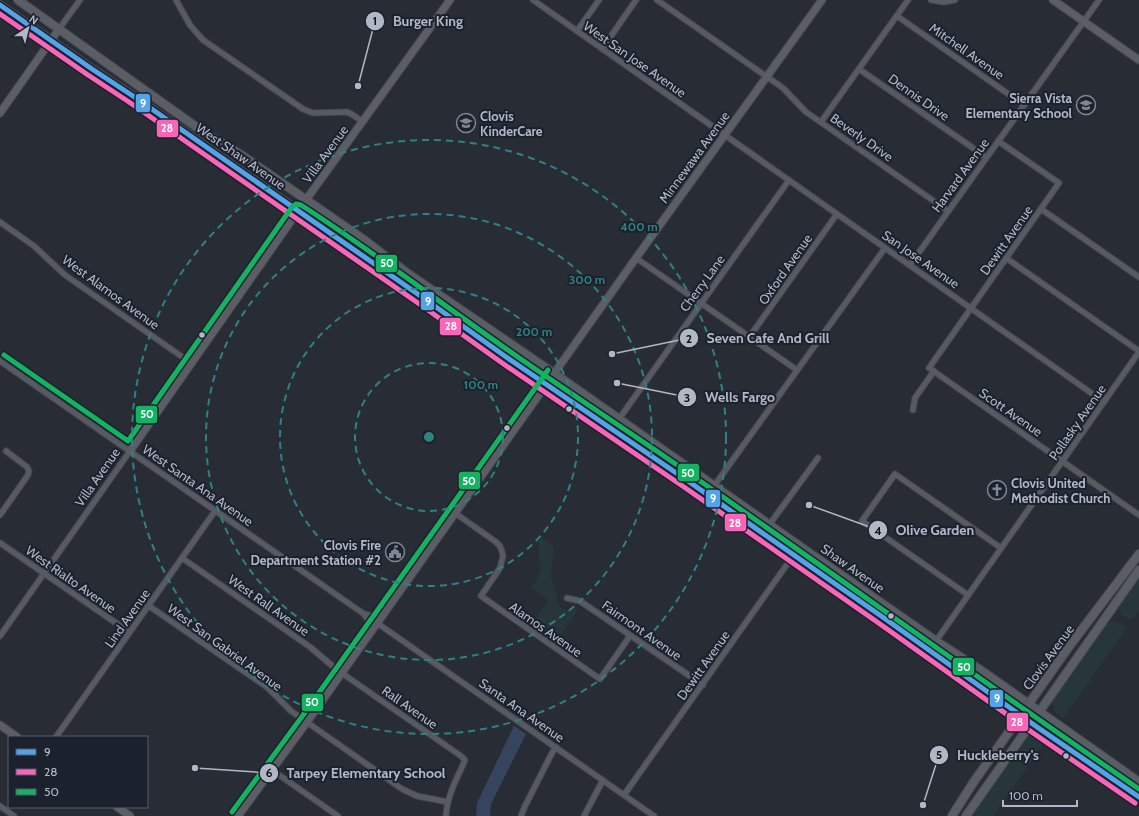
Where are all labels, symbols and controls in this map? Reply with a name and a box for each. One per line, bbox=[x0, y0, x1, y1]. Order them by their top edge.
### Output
north arrow bbox=[8, 8, 48, 48]
callout: Burger King bbox=[365, 8, 471, 34]
text: N bbox=[27, 12, 41, 28]
text: Burger King bbox=[393, 12, 463, 30]
text: 1 bbox=[373, 13, 377, 28]
street label: West San Jose Avenue bbox=[581, 18, 690, 101]
street label: Mitchell Avenue bbox=[927, 19, 1008, 83]
street label: Dennis Drive bbox=[885, 70, 953, 124]
place label: Sierra Vista Elementary School bbox=[965, 90, 1073, 121]
line badge: 9 bbox=[135, 93, 151, 113]
school or university icon: Sierra Vista Elementary School bbox=[1075, 94, 1097, 116]
text: 9 bbox=[140, 96, 146, 110]
place label: Clovis KinderCare bbox=[480, 108, 543, 139]
street label: Minnewawa Avenue bbox=[655, 108, 733, 206]
street label: Beverly Drive bbox=[827, 109, 897, 165]
school or university icon: Clovis KinderCare bbox=[455, 112, 477, 134]
line badge: 28 bbox=[156, 119, 179, 138]
street label: West Shaw Avenue bbox=[193, 119, 289, 193]
text: 28 bbox=[161, 121, 174, 135]
street label: Villa Avenue bbox=[299, 122, 352, 186]
street label: Harvard Avenue bbox=[928, 135, 992, 215]
street label: Dewitt Avenue bbox=[976, 202, 1036, 278]
text: 400 m bbox=[620, 219, 658, 234]
street label: San Jose Avenue bbox=[879, 226, 963, 292]
street label: Oxford Avenue bbox=[755, 230, 815, 307]
street label: West Alamos Avenue bbox=[59, 251, 163, 333]
street label: Cherry Lane bbox=[676, 251, 728, 314]
line badge: 50 bbox=[375, 254, 398, 273]
text: 50 bbox=[380, 256, 394, 270]
text: 300 m bbox=[569, 272, 605, 287]
line badge: 9 bbox=[420, 291, 435, 311]
text: 9 bbox=[425, 294, 431, 308]
line badge: 28 bbox=[439, 317, 462, 336]
text: 28 bbox=[445, 319, 458, 333]
text: 200 m bbox=[516, 324, 552, 339]
callout: Seven Cafe And Grill bbox=[679, 325, 837, 351]
text: Seven Cafe And Grill bbox=[707, 329, 830, 347]
unlabelled marker bbox=[197, 330, 207, 340]
text: 2 bbox=[686, 331, 692, 346]
text: 100 m bbox=[464, 377, 498, 392]
street label: Pollasky Avenue bbox=[1045, 381, 1109, 463]
callout: Wells Fargo bbox=[677, 384, 783, 410]
street label: Scott Avenue bbox=[976, 384, 1046, 440]
text: Wells Fargo bbox=[705, 388, 775, 406]
text: 3 bbox=[684, 390, 690, 405]
unlabelled marker bbox=[564, 404, 574, 414]
line badge: 50 bbox=[135, 405, 158, 424]
text: 50 bbox=[140, 407, 154, 421]
unlabelled marker bbox=[502, 423, 512, 433]
centre of rings bbox=[422, 430, 436, 444]
street label: West Santa Ana Avenue bbox=[140, 441, 257, 529]
street label: Villa Avenue bbox=[71, 444, 123, 509]
line badge: 50 bbox=[677, 463, 700, 482]
text: 50 bbox=[681, 466, 695, 480]
line badge: 50 bbox=[458, 471, 481, 490]
text: 50 bbox=[462, 474, 476, 488]
place label: Clovis United Methodist Church bbox=[1011, 475, 1110, 506]
church icon: Clovis United Methodist Church bbox=[986, 479, 1008, 501]
line badge: 9 bbox=[705, 489, 721, 508]
text: 9 bbox=[710, 491, 716, 505]
line badge: 28 bbox=[724, 513, 747, 532]
text: 28 bbox=[729, 516, 742, 530]
callout: Olive Garden bbox=[868, 517, 983, 543]
text: Olive Garden bbox=[896, 521, 974, 539]
text: 4 bbox=[874, 523, 882, 538]
place label: Clovis Fire Department Station #2 bbox=[250, 537, 381, 568]
street label: Shaw Avenue bbox=[818, 540, 888, 596]
public building icon: Clovis Fire Department Station #2 bbox=[384, 541, 406, 563]
street label: West Rialto Avenue bbox=[23, 542, 119, 616]
street label: West Rall Avenue bbox=[225, 571, 313, 639]
street label: Lind Avenue bbox=[101, 585, 153, 650]
street label: Fairmont Avenue bbox=[599, 597, 685, 664]
street label: Alamos Avenue bbox=[506, 598, 586, 660]
street label: West San Gabriel Avenue bbox=[164, 600, 286, 694]
unlabelled marker bbox=[886, 611, 896, 621]
street label: Clovis Avenue bbox=[1019, 621, 1077, 693]
street label: Dewitt Avenue bbox=[673, 627, 733, 703]
line badge: 50 bbox=[952, 657, 975, 676]
text: 50 bbox=[957, 660, 971, 674]
street label: Santa Ana Avenue bbox=[476, 675, 568, 745]
street label: Rall Avenue bbox=[379, 682, 441, 732]
line badge: 9 bbox=[989, 689, 1004, 708]
text: 9 bbox=[994, 691, 1000, 705]
line badge: 50 bbox=[301, 693, 324, 712]
text: 50 bbox=[305, 695, 319, 709]
line badge: 28 bbox=[1006, 712, 1029, 732]
text: 28 bbox=[1011, 715, 1024, 729]
legend bbox=[8, 736, 148, 808]
callout: Huckleberry's bbox=[929, 742, 1047, 768]
text: 9 bbox=[44, 744, 51, 759]
text: Huckleberry's bbox=[957, 746, 1039, 764]
text: 5 bbox=[936, 747, 942, 762]
unlabelled marker bbox=[1061, 751, 1071, 761]
callout: Tarpey Elementary School bbox=[259, 760, 454, 786]
text: 28 bbox=[44, 764, 58, 779]
text: Tarpey Elementary School bbox=[286, 764, 446, 782]
text: 6 bbox=[266, 765, 273, 780]
scale bar bbox=[1003, 782, 1077, 808]
text: 50 bbox=[44, 784, 59, 799]
text: 100 m bbox=[1009, 788, 1043, 803]

